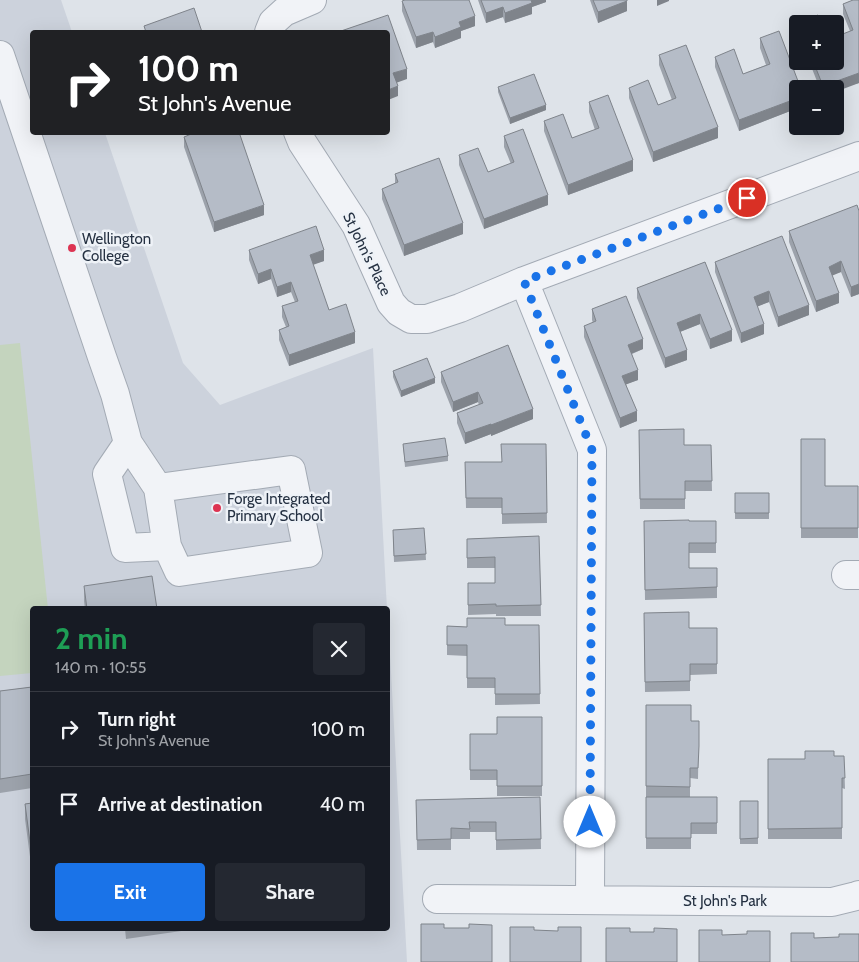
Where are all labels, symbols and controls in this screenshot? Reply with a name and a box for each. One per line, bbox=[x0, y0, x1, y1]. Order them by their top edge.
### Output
map controls bbox=[789, 15, 844, 135]
button: + bbox=[789, 15, 844, 70]
text: 100 m bbox=[138, 47, 239, 90]
icon: right bbox=[55, 50, 120, 115]
button: − bbox=[789, 80, 844, 135]
text: St John's Avenue bbox=[138, 90, 291, 117]
pin bbox=[726, 177, 768, 219]
icon: arrive bbox=[733, 184, 761, 212]
street label: St John's Place bbox=[339, 209, 395, 299]
place label: Wellington College bbox=[82, 230, 151, 265]
marker: Wellington College bbox=[66, 242, 78, 254]
place label: Forge Integrated Primary School bbox=[227, 490, 330, 525]
marker: Forge Integrated Primary School bbox=[211, 502, 223, 514]
text: 2 min bbox=[55, 620, 127, 657]
button: close bbox=[313, 623, 365, 675]
text: 140 m · 10:55 bbox=[55, 658, 146, 677]
text: Turn right bbox=[98, 708, 176, 731]
icon: right bbox=[55, 715, 83, 743]
text: 100 m bbox=[311, 718, 365, 741]
text: St John's Avenue bbox=[98, 731, 210, 750]
icon: arrive bbox=[55, 790, 83, 818]
text: Arrive at destination bbox=[98, 793, 262, 816]
text: 40 m bbox=[320, 793, 365, 816]
position arrow bbox=[563, 795, 615, 847]
button: Exit bbox=[55, 863, 205, 921]
button: Share bbox=[215, 863, 365, 921]
street label: St John's Park bbox=[683, 892, 767, 910]

